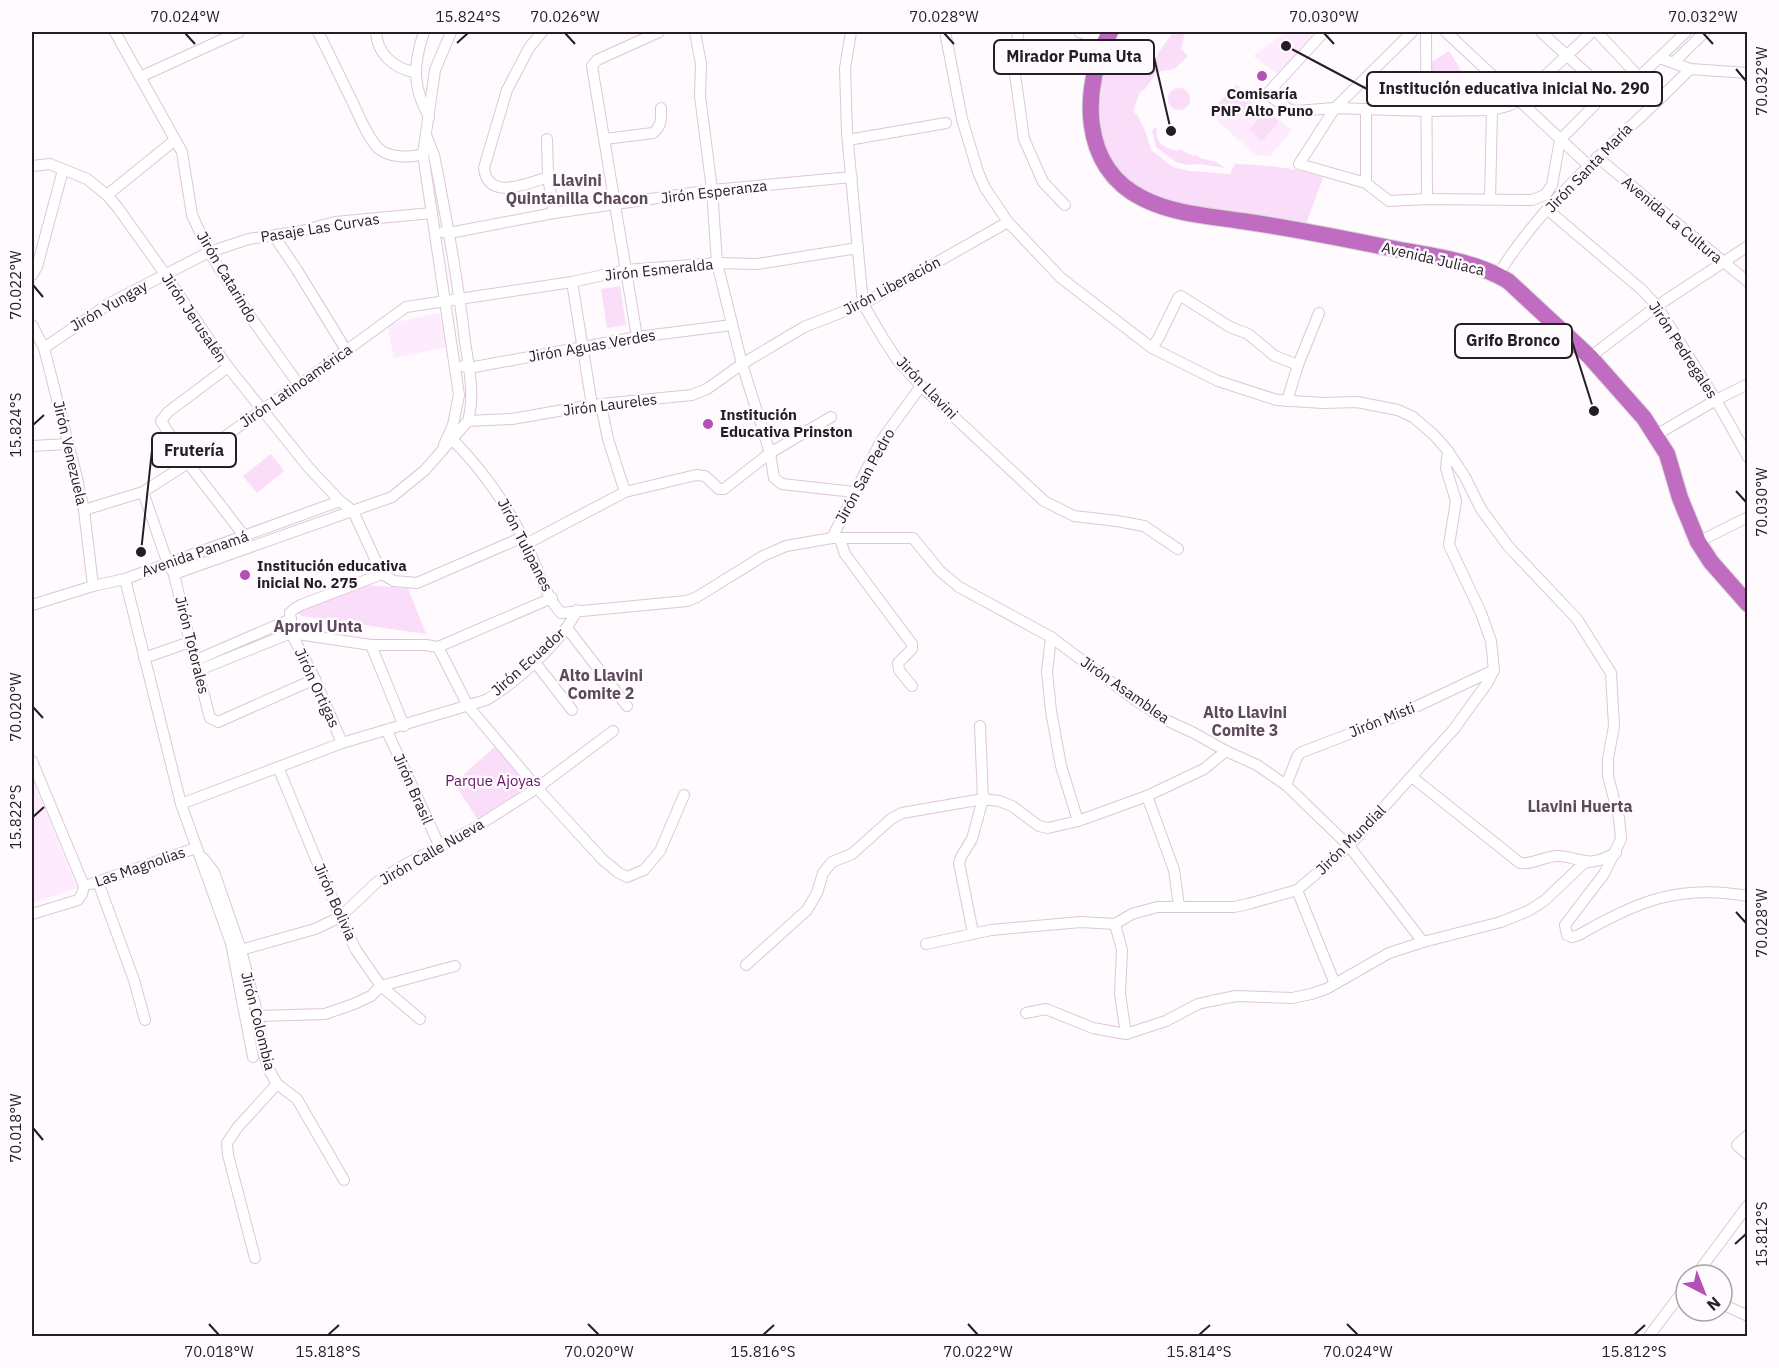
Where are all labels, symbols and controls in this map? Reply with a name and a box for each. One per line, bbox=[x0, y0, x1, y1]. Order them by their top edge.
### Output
text: 70.024°W bbox=[150, 7, 220, 26]
text: 15.824°S bbox=[436, 7, 500, 26]
text: 70.026°W bbox=[530, 7, 600, 26]
text: 70.028°W bbox=[909, 7, 979, 26]
text: 70.030°W bbox=[1289, 7, 1359, 26]
text: 70.032°W bbox=[1668, 7, 1738, 26]
callout: Mirador Puma Uta bbox=[994, 40, 1154, 74]
text: Mirador Puma Uta bbox=[1006, 46, 1142, 66]
text: 70.032°W bbox=[1752, 46, 1771, 116]
marker: Comisaría PNP Alto Puno bbox=[1255, 69, 1269, 83]
callout: Institución educativa inicial No. 290 bbox=[1367, 72, 1662, 106]
text: Institución educativa inicial No. 290 bbox=[1379, 78, 1650, 98]
place label: Comisaría PNP Alto Puno bbox=[1211, 84, 1313, 120]
street label: Jirón Santa María bbox=[1541, 119, 1636, 216]
district label: Llavini Quintanilla Chacon bbox=[506, 170, 648, 208]
street label: Avenida La Cultura bbox=[1618, 172, 1726, 267]
street label: Jirón Esperanza bbox=[660, 176, 768, 207]
street label: Pasaje Las Curvas bbox=[259, 209, 381, 246]
street label: Jirón Catarindo bbox=[193, 228, 262, 326]
street label: Avenida Juliaca bbox=[1380, 237, 1486, 280]
text: 70.022°W bbox=[6, 250, 25, 320]
street label: Jirón Liberación bbox=[840, 252, 944, 319]
street label: Jirón Esmeralda bbox=[604, 254, 714, 285]
street label: Jirón Jerusalén bbox=[158, 270, 231, 366]
street label: Jirón Yungay bbox=[67, 276, 151, 335]
street label: Jirón Pedregales bbox=[1645, 298, 1722, 402]
callout: Grifo Bronco bbox=[1455, 324, 1572, 358]
street label: Jirón Aguas Verdes bbox=[527, 325, 657, 366]
text: Grifo Bronco bbox=[1466, 330, 1560, 350]
street label: Jirón Latinoamérica bbox=[236, 340, 356, 431]
street label: Jirón Llavini bbox=[893, 352, 962, 423]
street label: Jirón Laureles bbox=[562, 389, 658, 420]
text: 15.824°S bbox=[6, 393, 25, 457]
street label: Jirón Venezuela bbox=[49, 399, 92, 507]
place label: Institución Educativa Prinston bbox=[720, 405, 853, 441]
marker: Institución Educativa Prinston bbox=[701, 417, 715, 431]
street label: Jirón San Pedro bbox=[831, 425, 898, 527]
callout: Frutería bbox=[152, 433, 236, 467]
text: Frutería bbox=[164, 440, 224, 460]
text: 70.030°W bbox=[1752, 467, 1771, 537]
street label: Jirón Tulipanes bbox=[494, 495, 557, 595]
street label: Avenida Panamá bbox=[139, 526, 251, 581]
place label: Institución educativa inicial No. 275 bbox=[257, 556, 407, 592]
marker: Institución educativa inicial No. 275 bbox=[238, 568, 252, 582]
street label: Jirón Totorales bbox=[171, 594, 214, 696]
district label: Aprovi Unta bbox=[274, 616, 362, 636]
street label: Jirón Ecuador bbox=[487, 623, 569, 700]
street label: Jirón Ortigas bbox=[291, 645, 344, 731]
street label: Jirón Asamblea bbox=[1077, 652, 1173, 727]
district label: Alto Llavini Comite 2 bbox=[559, 665, 643, 703]
text: 70.020°W bbox=[6, 672, 25, 742]
street label: Jirón Misti bbox=[1346, 698, 1418, 741]
district label: Alto Llavini Comite 3 bbox=[1203, 702, 1287, 740]
street label: Jirón Brasil bbox=[389, 750, 438, 827]
park label: Parque Ajoyas bbox=[445, 771, 541, 790]
text: 15.822°S bbox=[6, 785, 25, 849]
district label: Llavini Huerta bbox=[1527, 796, 1633, 816]
street label: Jirón Mundial bbox=[1312, 801, 1390, 879]
street label: Jirón Calle Nueva bbox=[376, 814, 487, 889]
street label: Las Magnolias bbox=[92, 842, 188, 891]
street label: Jirón Bolivia bbox=[310, 860, 361, 943]
text: 70.028°W bbox=[1752, 888, 1771, 958]
street label: Jirón Colombia bbox=[237, 970, 280, 1072]
text: 70.018°W bbox=[6, 1093, 25, 1163]
text: 15.812°S bbox=[1752, 1202, 1771, 1266]
north arrow bbox=[1674, 1263, 1734, 1323]
text: N bbox=[1703, 1293, 1725, 1315]
text: 70.018°W bbox=[184, 1342, 254, 1361]
text: 15.818°S bbox=[296, 1342, 360, 1361]
text: 70.020°W bbox=[564, 1342, 634, 1361]
text: 15.816°S bbox=[731, 1342, 795, 1361]
text: 70.022°W bbox=[943, 1342, 1013, 1361]
text: 15.814°S bbox=[1167, 1342, 1231, 1361]
text: 70.024°W bbox=[1323, 1342, 1393, 1361]
text: 15.812°S bbox=[1602, 1342, 1666, 1361]

